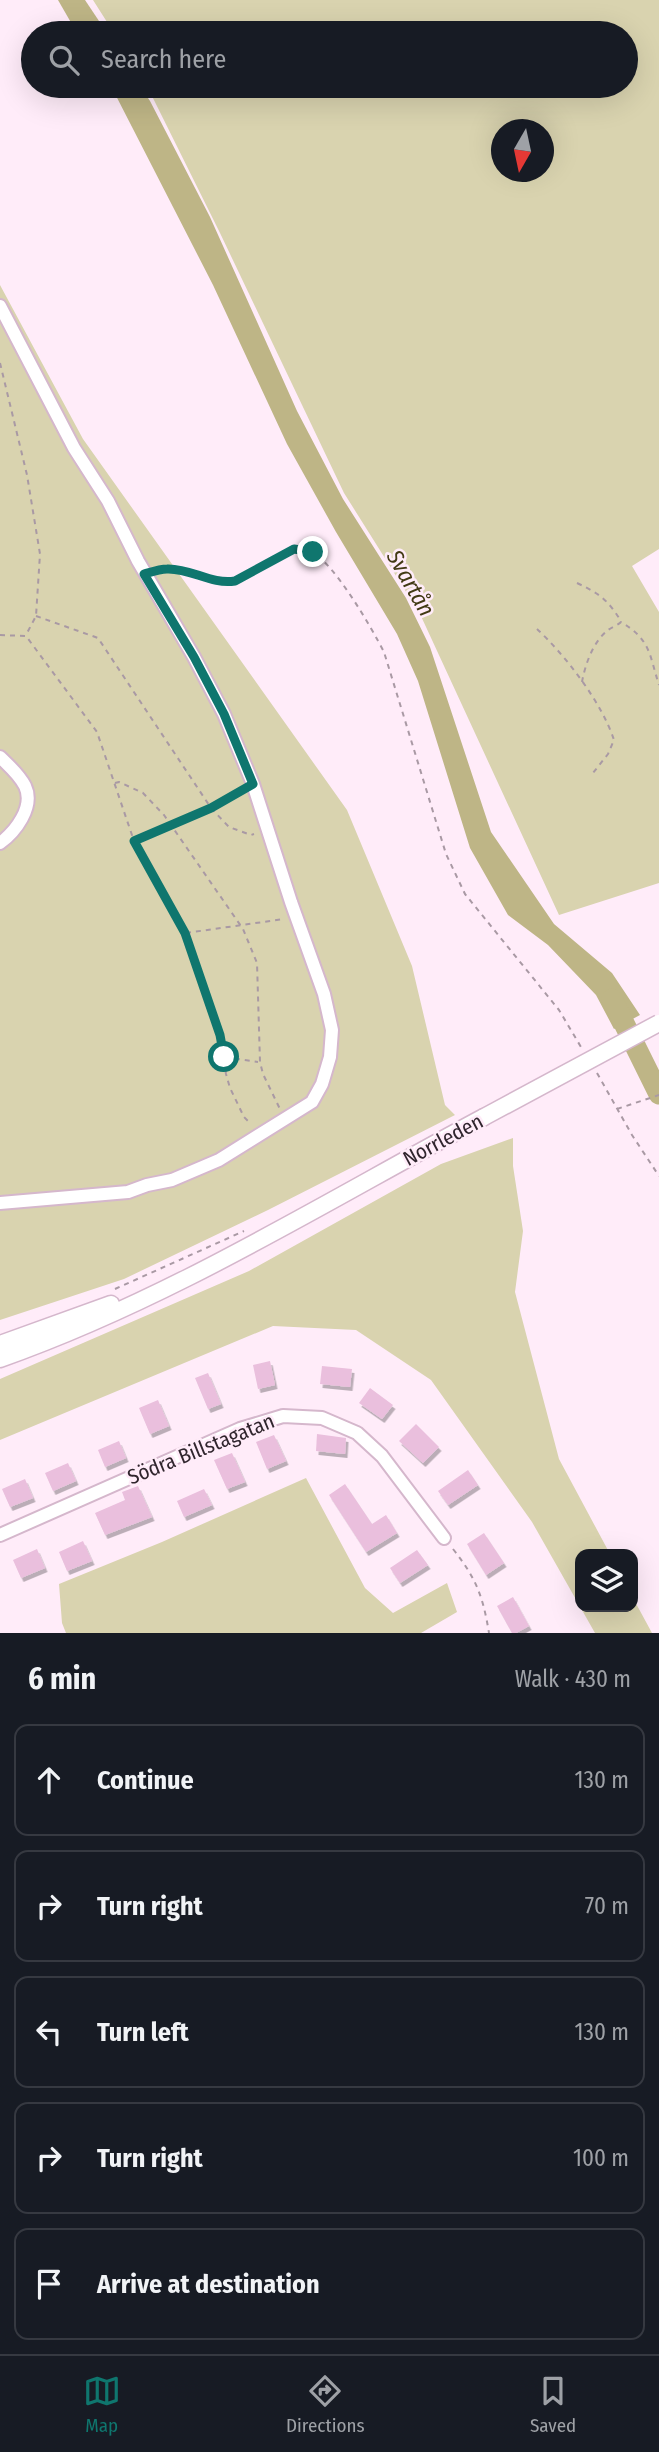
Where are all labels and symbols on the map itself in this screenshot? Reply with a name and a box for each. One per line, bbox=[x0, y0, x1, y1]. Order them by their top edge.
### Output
north arrow bbox=[491, 119, 554, 182]
route end bbox=[297, 536, 328, 567]
water label: Svartån bbox=[380, 544, 441, 621]
route start bbox=[208, 1041, 239, 1072]
street label: Norrleden bbox=[399, 1108, 487, 1172]
street label: Södra Billstagatan bbox=[124, 1408, 278, 1490]

